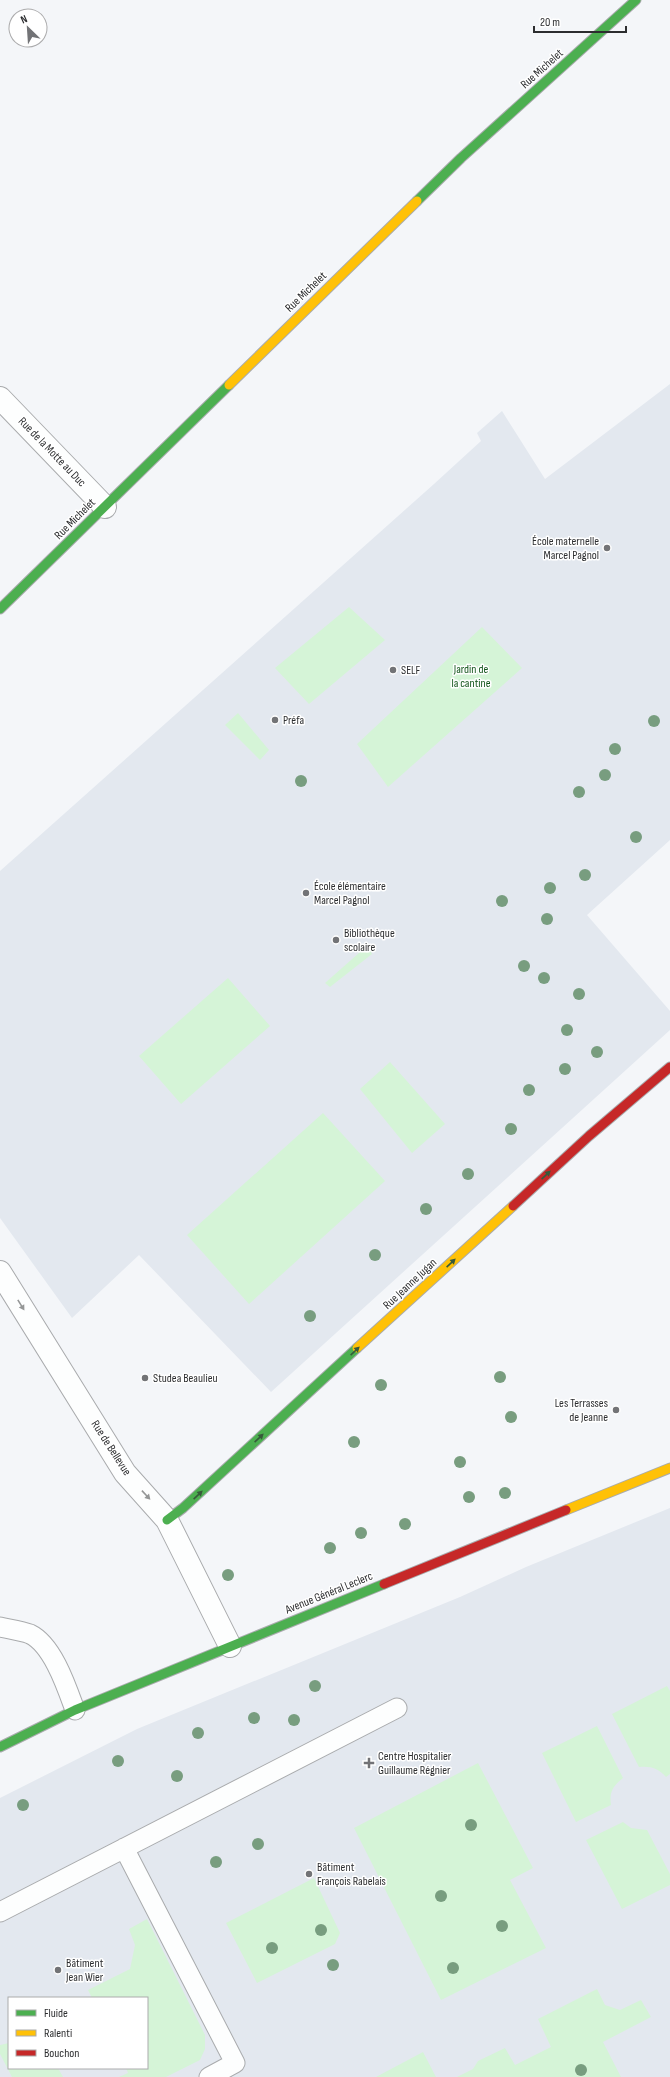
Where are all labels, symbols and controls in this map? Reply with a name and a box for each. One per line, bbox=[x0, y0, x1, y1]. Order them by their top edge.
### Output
north arrow bbox=[8, 8, 48, 48]
scale bar bbox=[534, 8, 626, 34]
text: N bbox=[19, 12, 30, 27]
text: 20 m bbox=[540, 15, 560, 30]
street label: Rue Michelet bbox=[518, 46, 567, 92]
street label: Rue Michelet bbox=[282, 268, 330, 315]
street label: Rue de la Motte au Duc bbox=[15, 414, 89, 490]
street label: Rue Michelet bbox=[51, 495, 99, 543]
place label: École maternelle Marcel Pagnol bbox=[532, 534, 599, 563]
marker: École maternelle Marcel Pagnol bbox=[602, 543, 612, 553]
park label: Jardin de la cantine bbox=[451, 662, 491, 691]
place label: SELF bbox=[401, 663, 421, 678]
marker: SELF bbox=[388, 665, 398, 675]
place label: Préfa bbox=[283, 713, 304, 728]
marker: Préfa bbox=[270, 715, 280, 725]
place label: École élémentaire Marcel Pagnol bbox=[314, 879, 386, 908]
marker: École élémentaire Marcel Pagnol bbox=[301, 888, 311, 898]
place label: Bibliothèque scolaire bbox=[344, 926, 395, 955]
marker: Bibliothèque scolaire bbox=[331, 935, 341, 945]
one-way arrow bbox=[541, 1170, 551, 1180]
street label: Rue Jeanne Jugan bbox=[380, 1255, 440, 1313]
one-way arrow bbox=[445, 1258, 456, 1267]
one-way arrow bbox=[17, 1299, 24, 1311]
one-way arrow bbox=[350, 1346, 360, 1355]
place label: Studea Beaulieu bbox=[153, 1371, 218, 1386]
marker: Studea Beaulieu bbox=[140, 1373, 150, 1383]
place label: Les Terrasses de Jeanne bbox=[555, 1396, 608, 1425]
marker: Les Terrasses de Jeanne bbox=[611, 1405, 621, 1415]
street label: Rue de Bellevue bbox=[88, 1418, 135, 1479]
one-way arrow bbox=[254, 1434, 264, 1443]
one-way arrow bbox=[141, 1490, 151, 1500]
one-way arrow bbox=[193, 1491, 202, 1500]
street label: Avenue Général Leclerc bbox=[282, 1569, 375, 1618]
place label: Centre Hospitalier Guillaume Régnier bbox=[378, 1749, 452, 1778]
marker: Centre Hospitalier Guillaume Régnier bbox=[363, 1757, 375, 1769]
place label: Bâtiment François Rabelais bbox=[317, 1860, 386, 1889]
marker: Bâtiment François Rabelais bbox=[304, 1869, 314, 1879]
place label: Bâtiment Jean Wier bbox=[65, 1956, 104, 1985]
marker: Bâtiment Jean Wier bbox=[53, 1965, 63, 1975]
legend bbox=[8, 1997, 148, 2069]
text: Fluide bbox=[44, 2006, 68, 2021]
text: Ralenti bbox=[44, 2026, 72, 2041]
text: Bouchon bbox=[44, 2046, 79, 2061]

